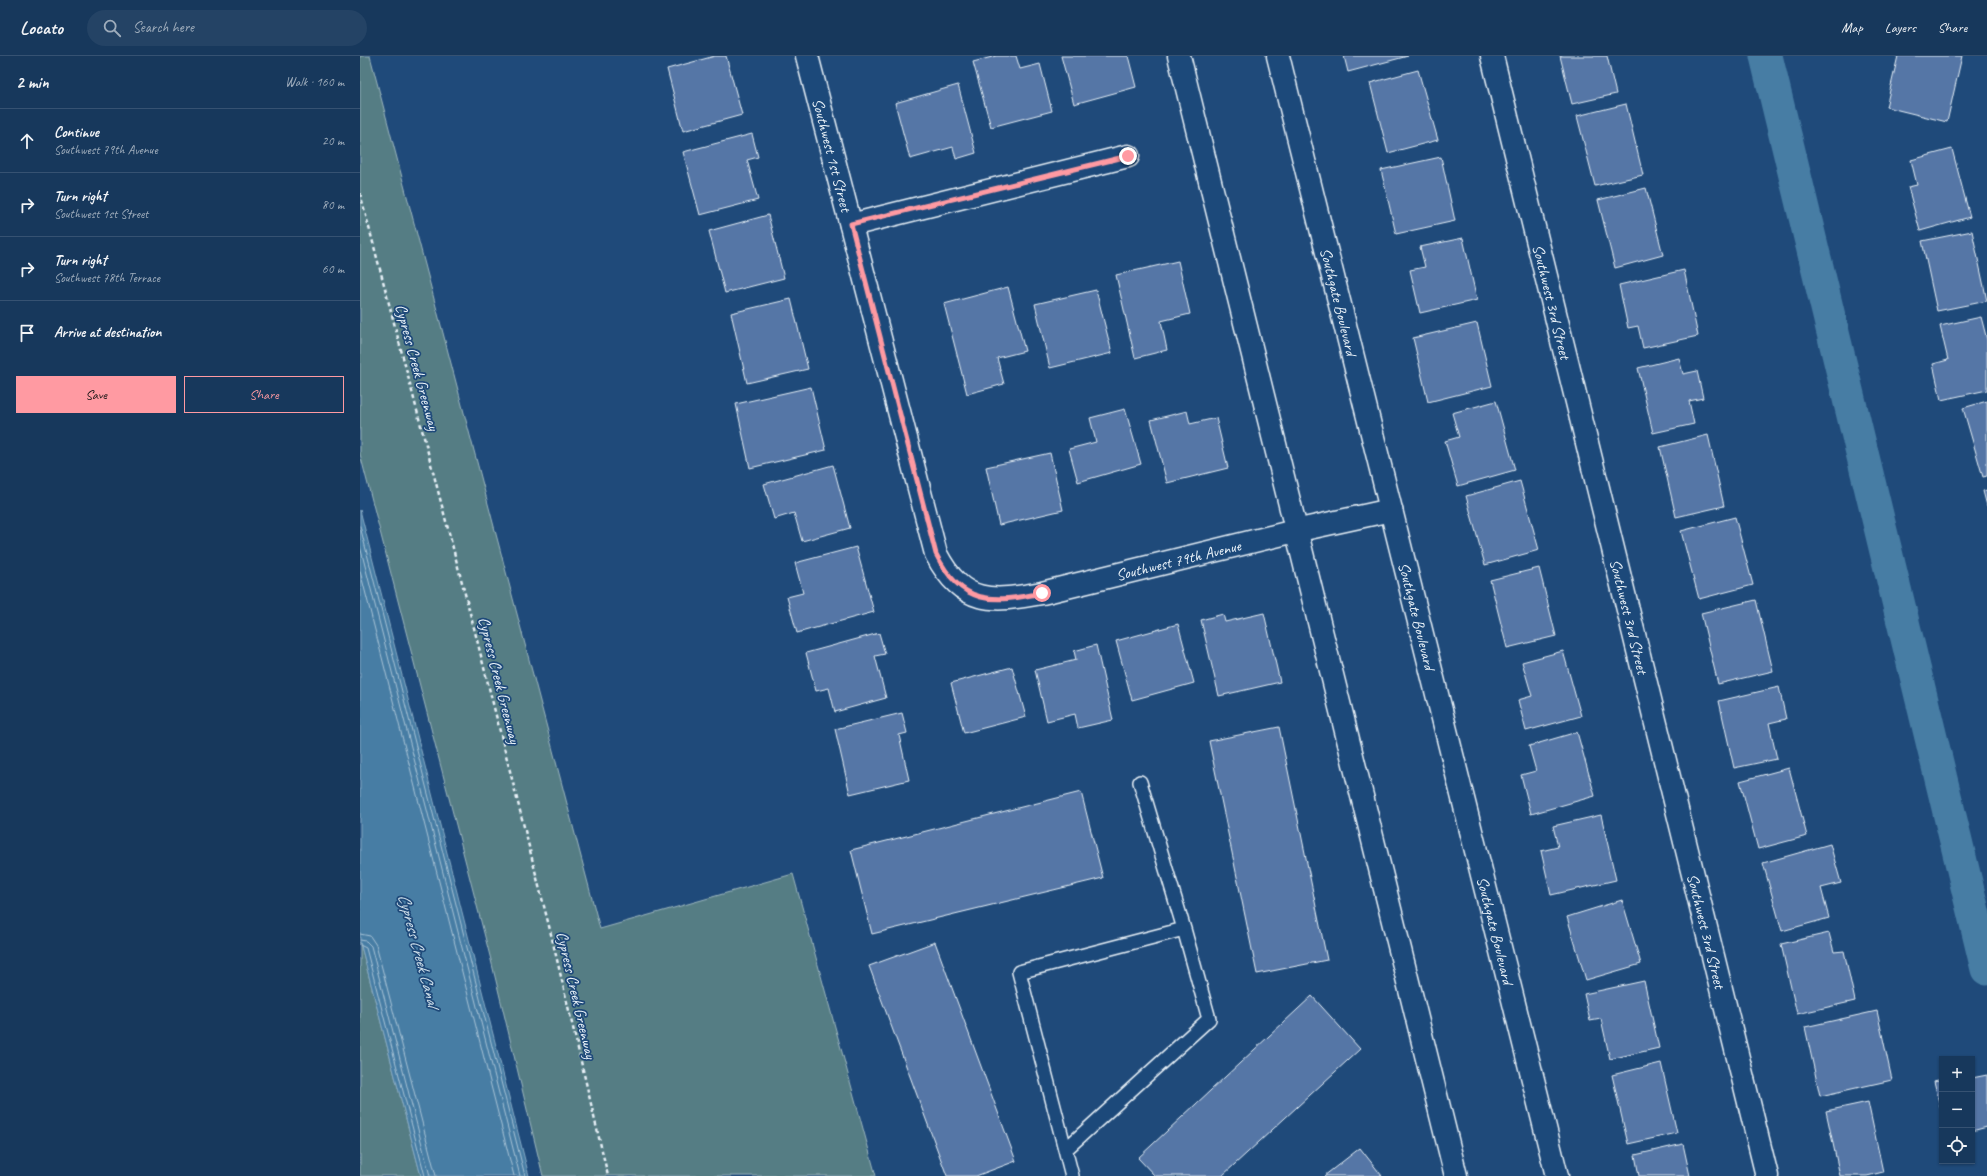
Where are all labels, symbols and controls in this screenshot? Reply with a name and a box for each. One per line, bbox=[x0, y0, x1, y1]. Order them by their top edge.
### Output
search box bbox=[87, 10, 367, 46]
text: Locato bbox=[20, 16, 63, 40]
icon: search bbox=[101, 17, 123, 39]
text: Search here bbox=[133, 18, 194, 37]
text: Map bbox=[1841, 19, 1863, 36]
text: Layers bbox=[1885, 19, 1916, 36]
text: Share bbox=[1938, 19, 1967, 36]
text: 2 min bbox=[16, 72, 49, 93]
text: Walk · 160 m bbox=[285, 74, 344, 90]
street label: Southwest 1st Street bbox=[807, 96, 856, 215]
text: Continue bbox=[54, 123, 99, 142]
icon: ahead bbox=[16, 130, 38, 152]
text: 20 m bbox=[322, 133, 344, 149]
text: Southwest 79th Avenue bbox=[54, 142, 158, 158]
route end bbox=[1119, 147, 1137, 165]
text: Turn right bbox=[54, 187, 107, 206]
icon: right bbox=[16, 194, 38, 216]
text: 80 m bbox=[322, 197, 344, 213]
text: Southwest 1st Street bbox=[54, 206, 148, 222]
street label: Southwest 3rd Street bbox=[1528, 242, 1575, 363]
street label: Southgate Boulevard bbox=[1315, 246, 1362, 360]
text: Turn right bbox=[54, 251, 107, 270]
icon: right bbox=[16, 258, 38, 280]
text: 60 m bbox=[322, 261, 344, 277]
text: Southwest 78th Terrace bbox=[54, 270, 160, 286]
street label: Cypress Creek Greenway bbox=[391, 302, 444, 434]
icon: arrive bbox=[16, 322, 38, 344]
text: Arrive at destination bbox=[54, 323, 161, 342]
button: Save bbox=[16, 376, 176, 413]
button: Share bbox=[184, 376, 344, 413]
street label: Southwest 79th Avenue bbox=[1114, 535, 1244, 586]
street label: Southwest 3rd Street bbox=[1605, 557, 1653, 678]
street label: Southgate Boulevard bbox=[1394, 560, 1440, 675]
route start bbox=[1033, 584, 1051, 602]
street label: Cypress Creek Greenway bbox=[474, 615, 525, 747]
street label: Southwest 3rd Street bbox=[1682, 872, 1730, 992]
street label: Southgate Boulevard bbox=[1472, 875, 1518, 989]
water label: Cypress Creek Canal bbox=[393, 891, 445, 1015]
street label: Cypress Creek Greenway bbox=[552, 930, 601, 1062]
map controls bbox=[1939, 1056, 1975, 1164]
button: + bbox=[1939, 1056, 1975, 1092]
button: − bbox=[1939, 1092, 1975, 1128]
button: locate bbox=[1939, 1128, 1975, 1164]

